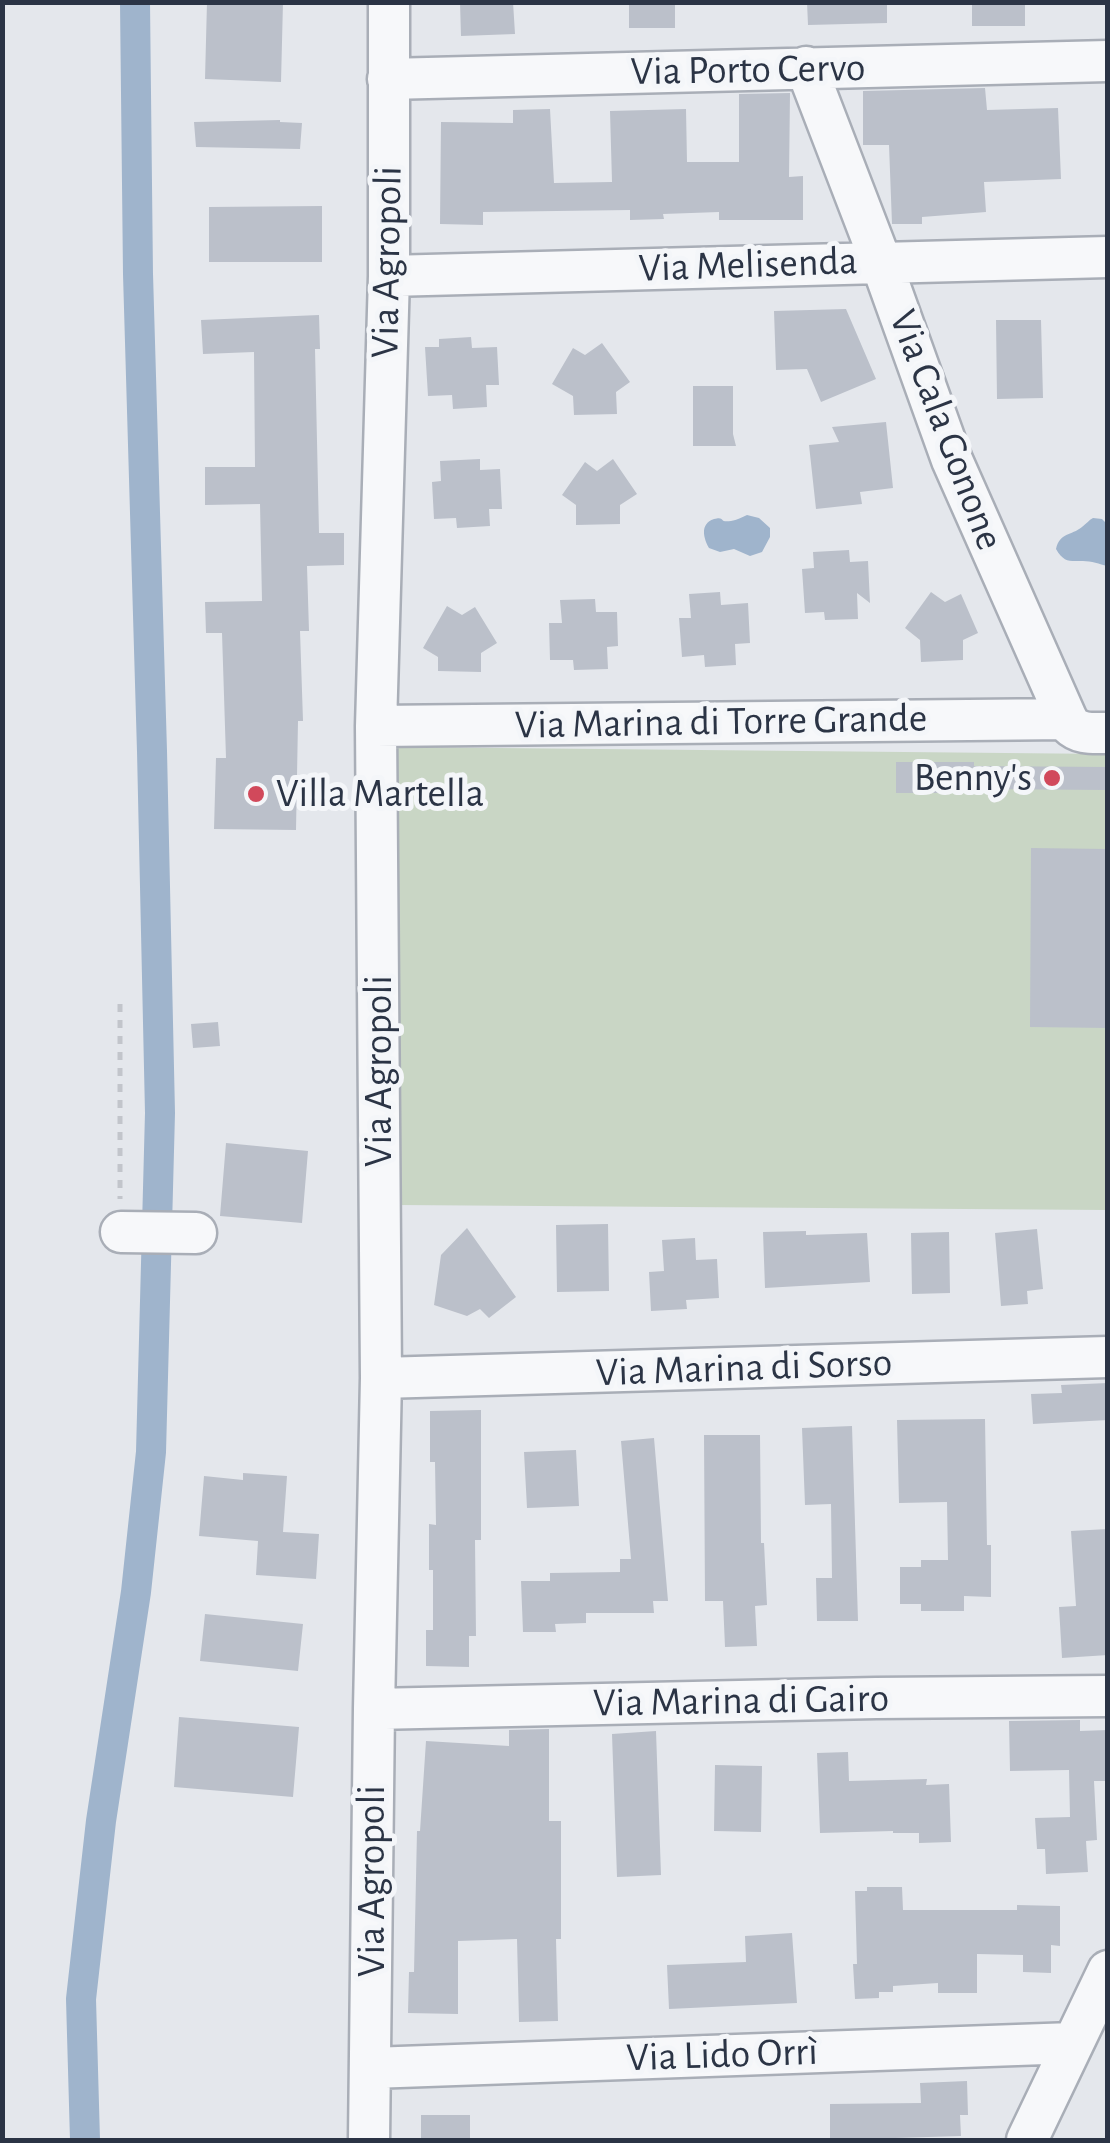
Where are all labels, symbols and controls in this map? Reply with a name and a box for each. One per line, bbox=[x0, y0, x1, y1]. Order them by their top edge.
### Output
street label: Via Porto Cervo bbox=[630, 44, 866, 96]
street label: Via Agropoli bbox=[361, 166, 413, 358]
street label: Via Melisenda bbox=[638, 237, 858, 293]
street label: Via Cala Gonone bbox=[878, 303, 1014, 557]
street label: Via Marina di Torre Grande bbox=[514, 694, 928, 750]
place label: Benny's bbox=[914, 754, 1032, 802]
marker: Benny's bbox=[1041, 767, 1063, 789]
place label: Villa Martella bbox=[276, 770, 484, 818]
marker: Villa Martella bbox=[245, 783, 267, 805]
street label: Via Agropoli bbox=[355, 975, 403, 1167]
street label: Via Marina di Sorso bbox=[595, 1339, 893, 1397]
street label: Via Marina di Gairo bbox=[593, 1674, 889, 1728]
street label: Via Agropoli bbox=[348, 1785, 396, 1977]
street label: Via Lido Orrì bbox=[625, 2028, 819, 2082]

